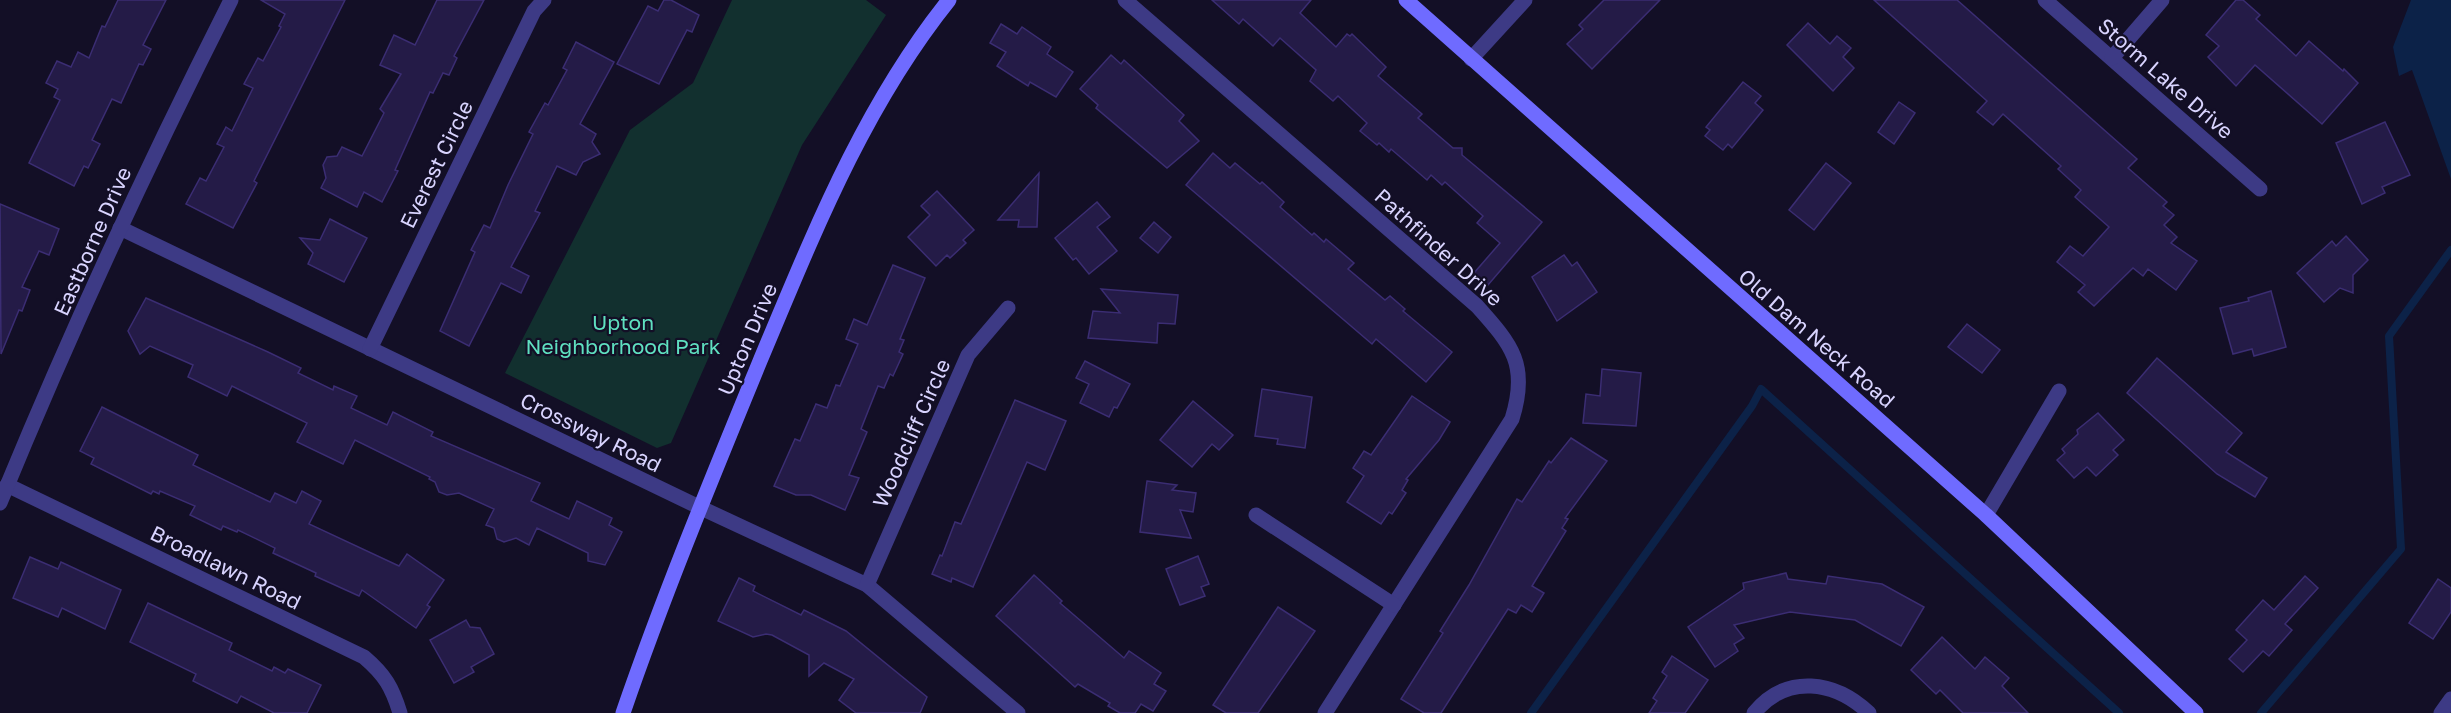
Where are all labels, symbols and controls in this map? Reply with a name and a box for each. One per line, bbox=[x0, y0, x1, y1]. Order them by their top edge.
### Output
street label: Storm Lake Drive bbox=[2093, 12, 2239, 144]
street label: Everest Circle bbox=[394, 96, 478, 232]
street label: Eastborne Drive bbox=[48, 163, 136, 319]
street label: Pathfinder Drive bbox=[1370, 183, 1508, 311]
street label: Old Dam Neck Road bbox=[1733, 263, 1901, 413]
street label: Upton Drive bbox=[712, 279, 782, 399]
park label: Upton Neighborhood Park bbox=[525, 309, 721, 359]
street label: Woodcliff Circle bbox=[867, 355, 955, 511]
street label: Crossway Road bbox=[516, 387, 666, 477]
street label: Broadlawn Road bbox=[146, 519, 306, 615]

